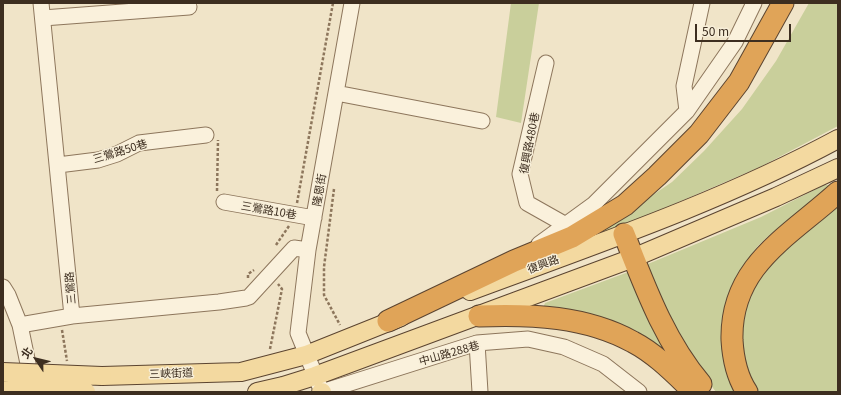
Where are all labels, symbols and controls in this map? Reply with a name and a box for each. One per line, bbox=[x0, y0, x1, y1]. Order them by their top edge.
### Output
scale bar bbox=[697, 16, 793, 42]
text: 50 m bbox=[702, 22, 729, 39]
street label: 復興路480巷 bbox=[517, 111, 541, 175]
street label: 三鶯路50巷 bbox=[91, 136, 149, 166]
street label: 隆恩街 bbox=[310, 173, 328, 207]
street label: 三鶯路10巷 bbox=[240, 199, 298, 221]
street label: 復興路 bbox=[525, 252, 561, 276]
street label: 三鶯路 bbox=[62, 271, 78, 305]
street label: 中山路288巷 bbox=[417, 338, 481, 368]
north arrow bbox=[16, 339, 56, 379]
text: 北 bbox=[16, 343, 36, 361]
street label: 三峽街道 bbox=[149, 366, 193, 380]

